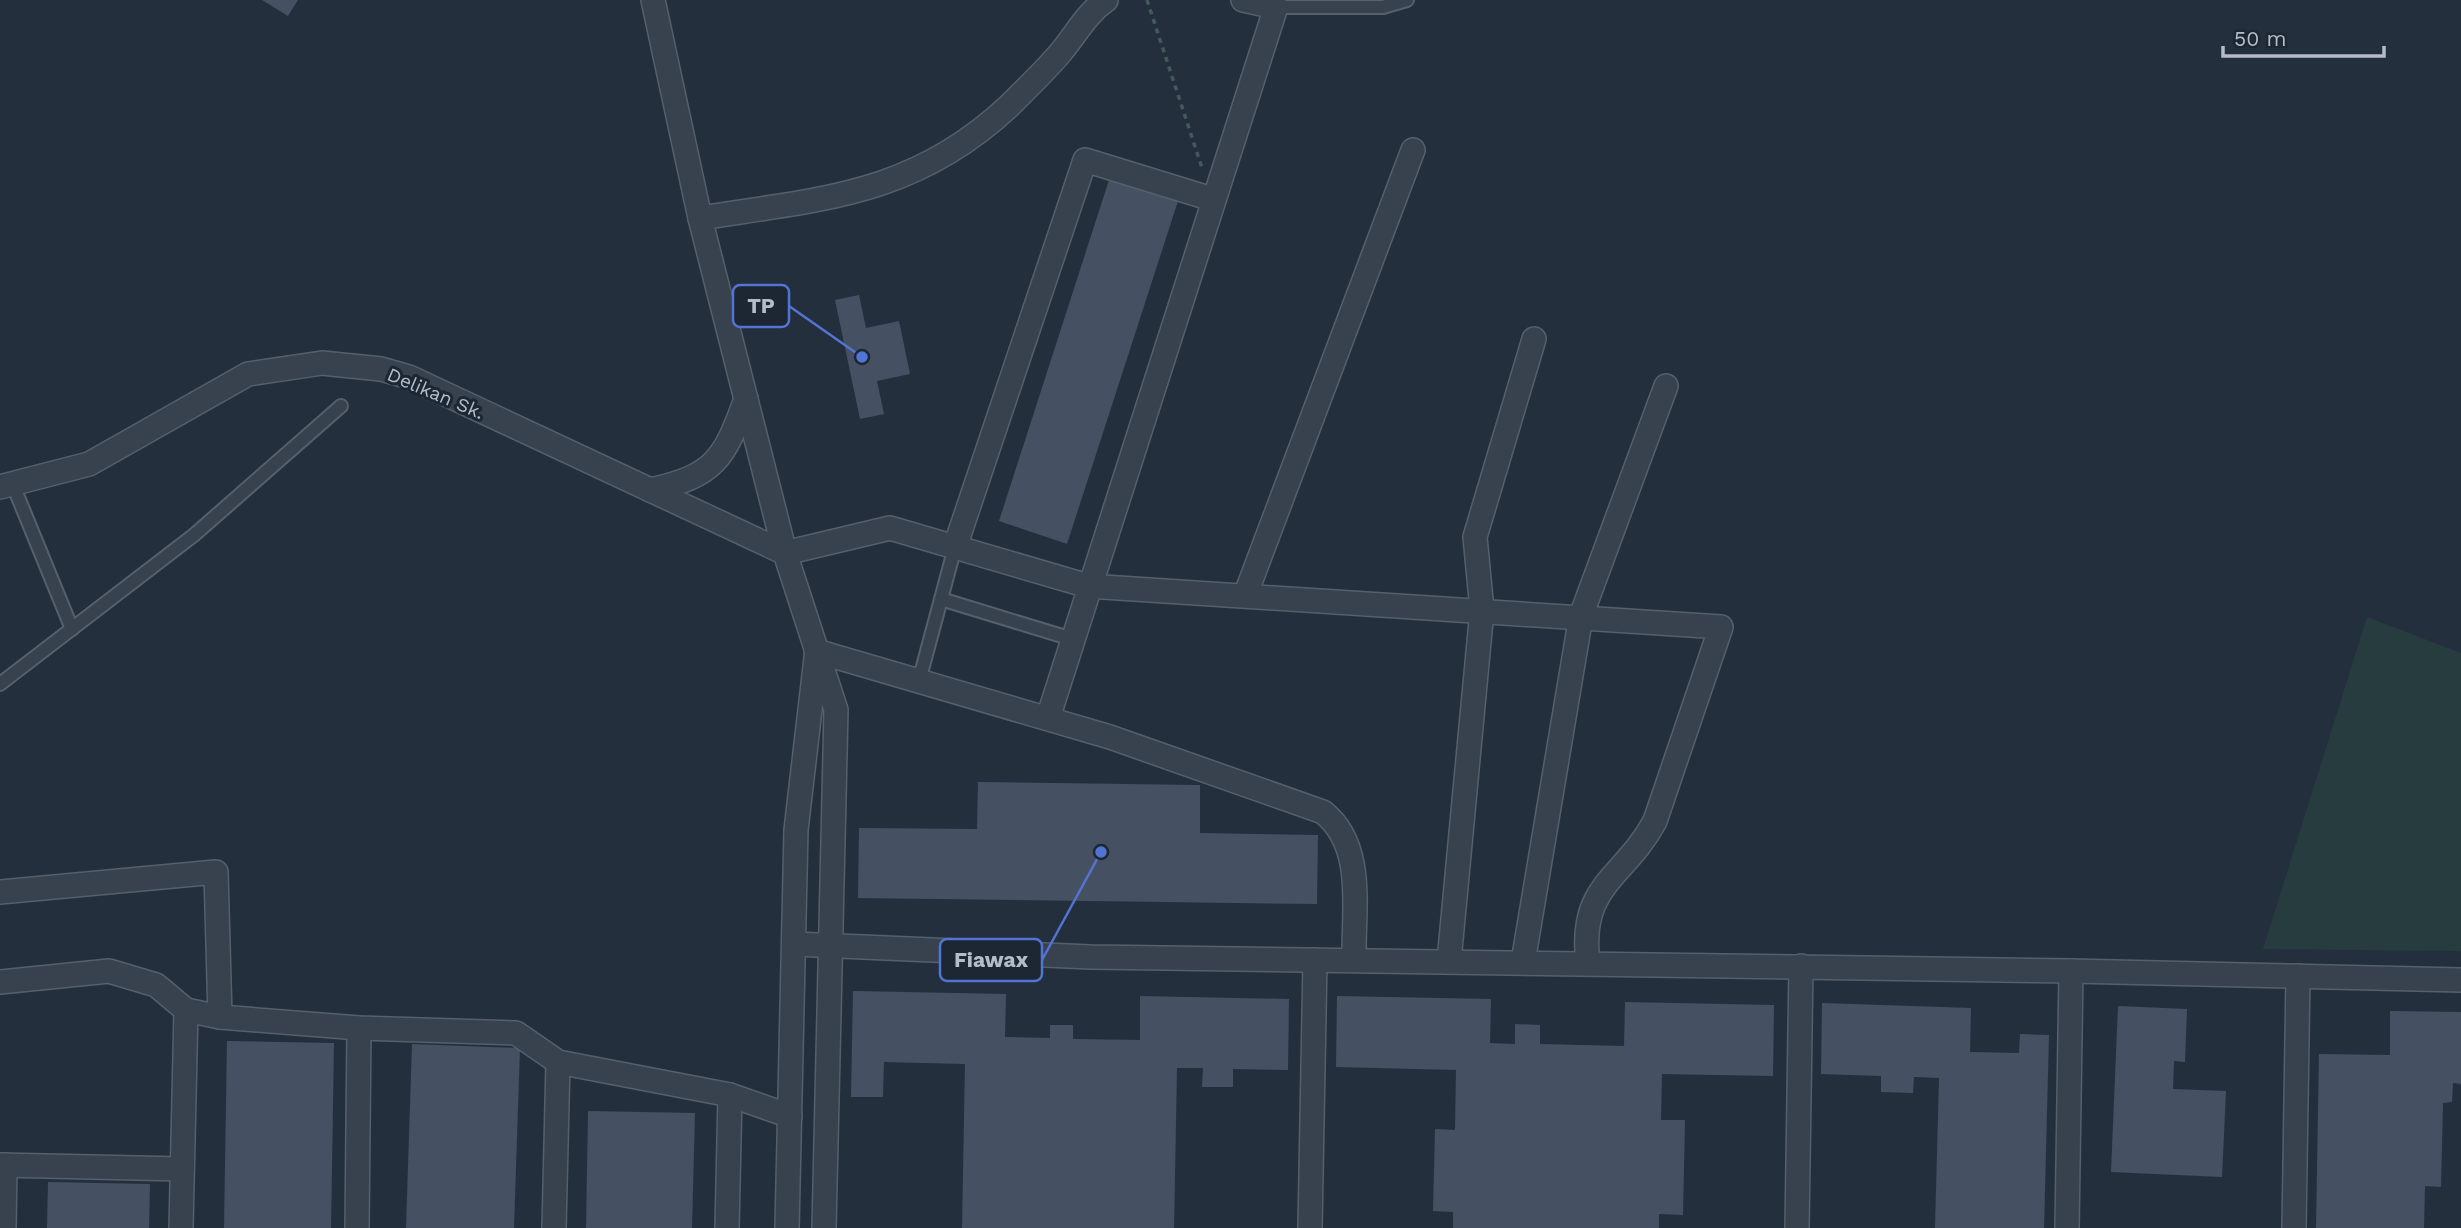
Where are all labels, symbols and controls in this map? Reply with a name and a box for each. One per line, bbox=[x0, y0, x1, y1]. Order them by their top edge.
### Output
scale bar bbox=[2223, 14, 2384, 58]
text: 50 m bbox=[2234, 26, 2286, 51]
callout: TP bbox=[733, 285, 789, 327]
text: TP bbox=[747, 293, 775, 318]
street label: Delikan Sk. bbox=[384, 363, 488, 424]
callout: Fiawax bbox=[940, 939, 1042, 981]
text: Fiawax bbox=[954, 947, 1029, 972]

